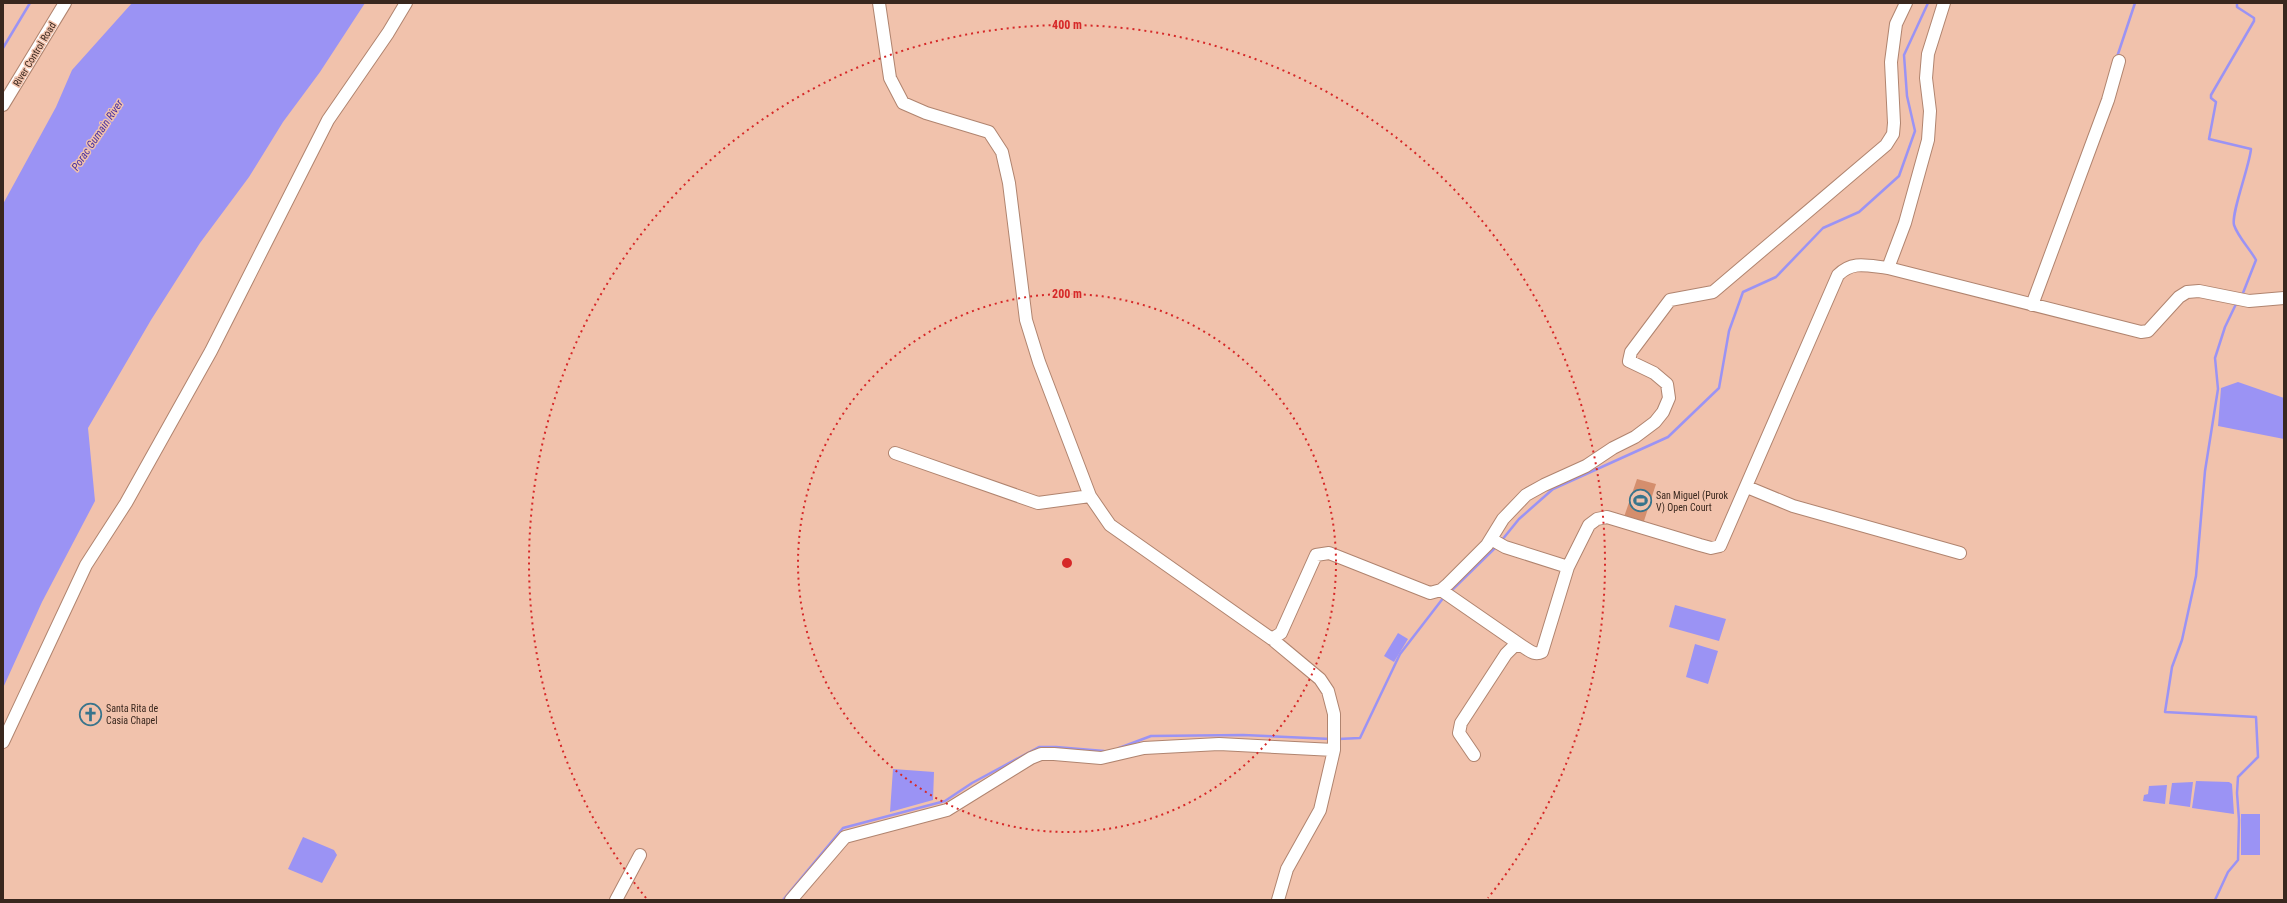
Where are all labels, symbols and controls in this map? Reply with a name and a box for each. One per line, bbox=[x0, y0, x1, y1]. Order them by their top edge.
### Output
text: 400 m bbox=[1052, 18, 1082, 32]
street label: River Control Road bbox=[11, 20, 58, 88]
water label: Porac Gumain River bbox=[69, 97, 126, 173]
text: 200 m bbox=[1052, 287, 1082, 301]
sports icon: San Miguel (Purok V) Open Court bbox=[1627, 488, 1653, 514]
place label: San Miguel (Purok V) Open Court bbox=[1656, 490, 1728, 514]
centre of rings bbox=[1060, 556, 1074, 570]
church icon: Santa Rita de Casia Chapel bbox=[77, 701, 103, 727]
place label: Santa Rita de Casia Chapel bbox=[106, 703, 158, 726]

